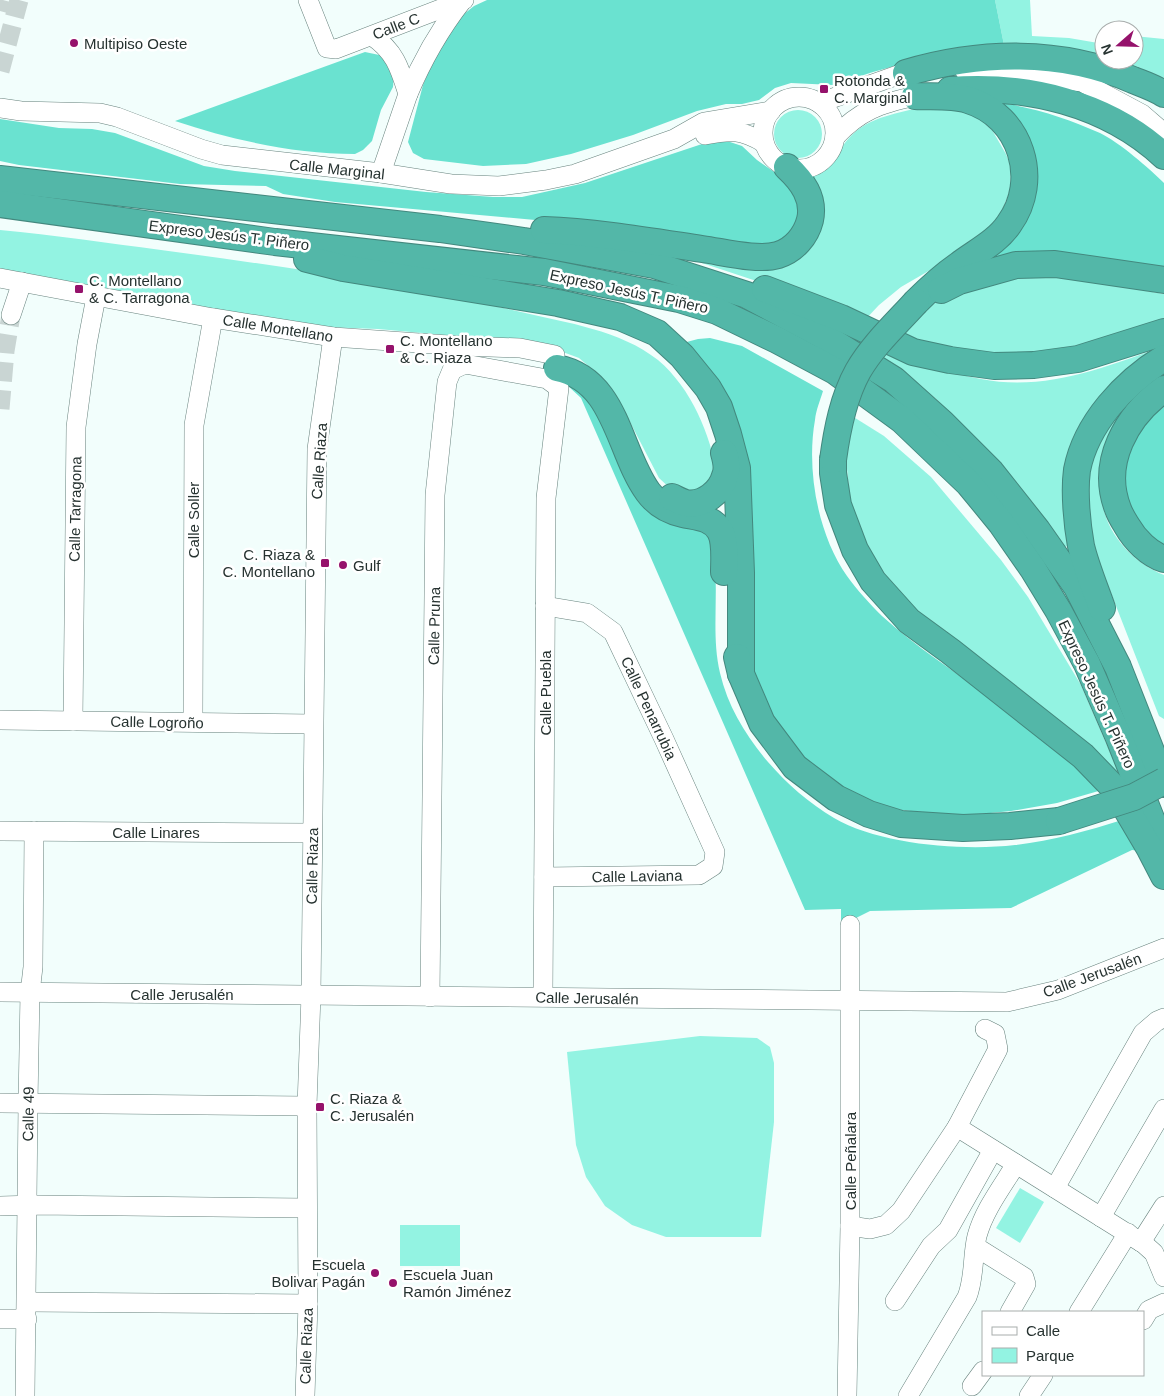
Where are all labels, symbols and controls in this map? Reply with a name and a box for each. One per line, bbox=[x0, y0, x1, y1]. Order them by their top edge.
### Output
street label: Calle C bbox=[370, 9, 422, 43]
north arrow bbox=[1094, 20, 1144, 70]
place label: Multipiso Oeste bbox=[84, 35, 187, 52]
marker: Multipiso Oeste bbox=[68, 37, 80, 49]
text: N bbox=[1098, 42, 1116, 57]
place label: Rotonda & C. Marginal bbox=[834, 72, 911, 106]
marker: Rotonda & C. Marginal bbox=[818, 83, 830, 95]
street label: Calle Marginal bbox=[288, 156, 386, 182]
street label: Expreso Jesús T. Piñero bbox=[148, 217, 310, 253]
street label: Expreso Jesús T. Piñero bbox=[548, 266, 710, 316]
place label: C. Montellano & C. Tarragona bbox=[89, 272, 190, 306]
marker: C. Montellano & C. Tarragona bbox=[73, 283, 85, 295]
street label: Calle Montellano bbox=[221, 311, 335, 345]
place label: C. Montellano & C. Riaza bbox=[400, 332, 493, 366]
marker: C. Montellano & C. Riaza bbox=[384, 343, 396, 355]
street label: Calle Riaza bbox=[308, 421, 330, 500]
street label: Calle Tarragona bbox=[66, 455, 84, 562]
street label: Calle Soller bbox=[185, 482, 202, 558]
place label: C. Riaza & C. Montellano bbox=[222, 546, 315, 580]
marker: C. Riaza & C. Montellano bbox=[319, 557, 331, 569]
place label: Gulf bbox=[353, 557, 381, 574]
marker: Gulf bbox=[337, 559, 349, 571]
street label: Calle Pruna bbox=[425, 586, 443, 665]
street label: Expreso Jesús T. Piñero bbox=[1055, 617, 1139, 771]
street label: Calle Puebla bbox=[537, 650, 554, 736]
street label: Calle Penarrubia bbox=[618, 654, 681, 763]
street label: Calle Logroño bbox=[110, 713, 204, 731]
street label: Calle Linares bbox=[112, 824, 200, 841]
street label: Calle Riaza bbox=[303, 827, 321, 904]
street label: Calle Laviana bbox=[591, 867, 683, 885]
street label: Calle Jerusalén bbox=[1041, 949, 1143, 1001]
street label: Calle Jerusalén bbox=[130, 986, 234, 1003]
street label: Calle Jerusalén bbox=[535, 989, 639, 1007]
street label: Calle 49 bbox=[19, 1086, 37, 1142]
place label: C. Riaza & C. Jerusalén bbox=[330, 1090, 414, 1124]
marker: C. Riaza & C. Jerusalén bbox=[314, 1101, 326, 1113]
street label: Calle Peñalara bbox=[842, 1111, 859, 1210]
place label: Escuela Bolivar Pagán bbox=[272, 1256, 366, 1290]
place label: Escuela Juan Ramón Jiménez bbox=[403, 1266, 511, 1300]
marker: Escuela Bolivar Pagán bbox=[369, 1267, 381, 1279]
marker: Escuela Juan Ramón Jiménez bbox=[387, 1277, 399, 1289]
street label: Calle Riaza bbox=[296, 1307, 316, 1385]
legend bbox=[982, 1311, 1144, 1376]
text: Calle bbox=[1026, 1322, 1060, 1339]
text: Parque bbox=[1026, 1347, 1074, 1364]

